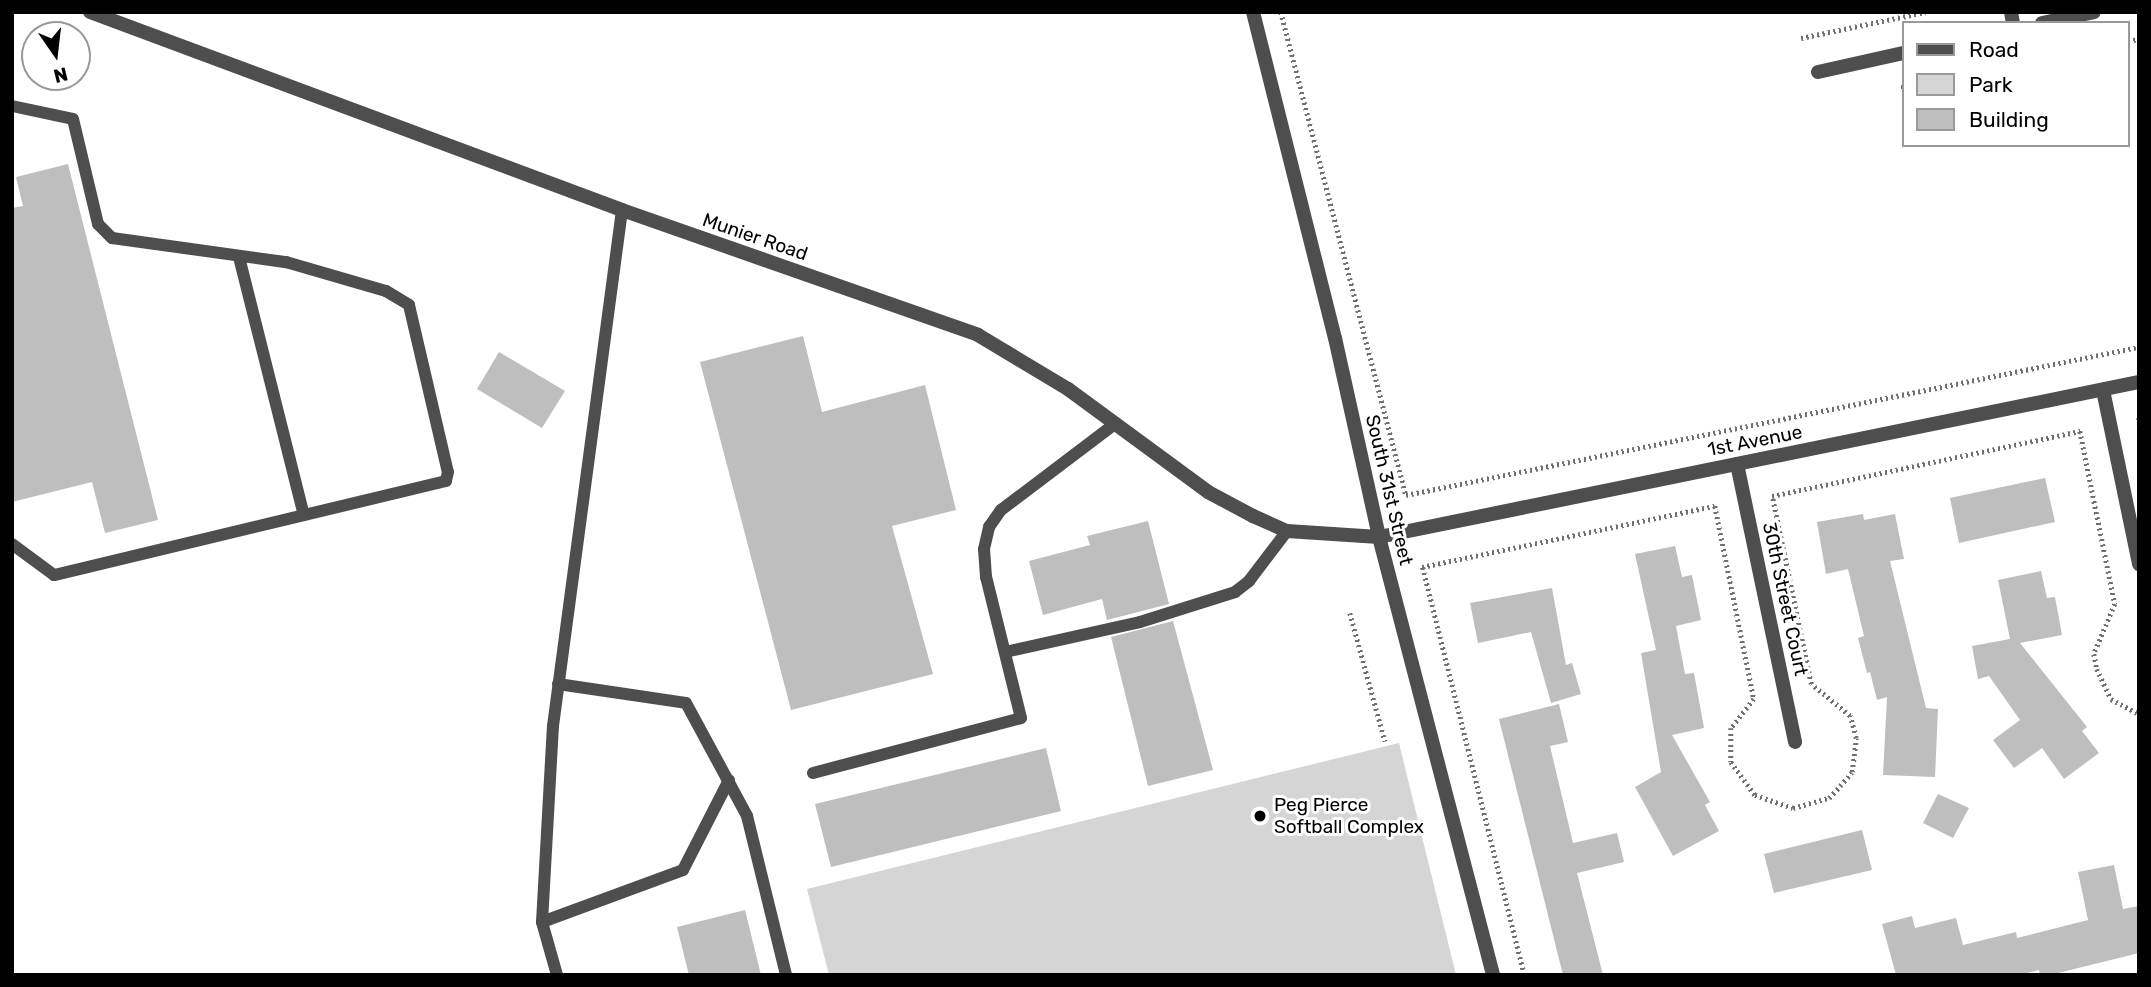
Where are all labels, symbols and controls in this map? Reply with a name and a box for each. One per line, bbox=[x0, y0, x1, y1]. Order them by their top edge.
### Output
north arrow bbox=[21, 21, 91, 91]
legend bbox=[1902, 21, 2130, 147]
text: Road bbox=[1969, 37, 2019, 62]
text: N bbox=[51, 62, 70, 88]
text: Park bbox=[1969, 72, 2013, 97]
text: Building bbox=[1969, 107, 2049, 132]
street label: Munier Road bbox=[699, 208, 811, 266]
street label: South 31st Street bbox=[1361, 413, 1417, 567]
street label: 1st Avenue bbox=[1705, 421, 1805, 461]
street label: 30th Street Court bbox=[1758, 520, 1812, 678]
place label: Peg Pierce Softball Complex bbox=[1274, 794, 1424, 838]
marker: Peg Pierce Softball Complex bbox=[1252, 808, 1268, 824]

